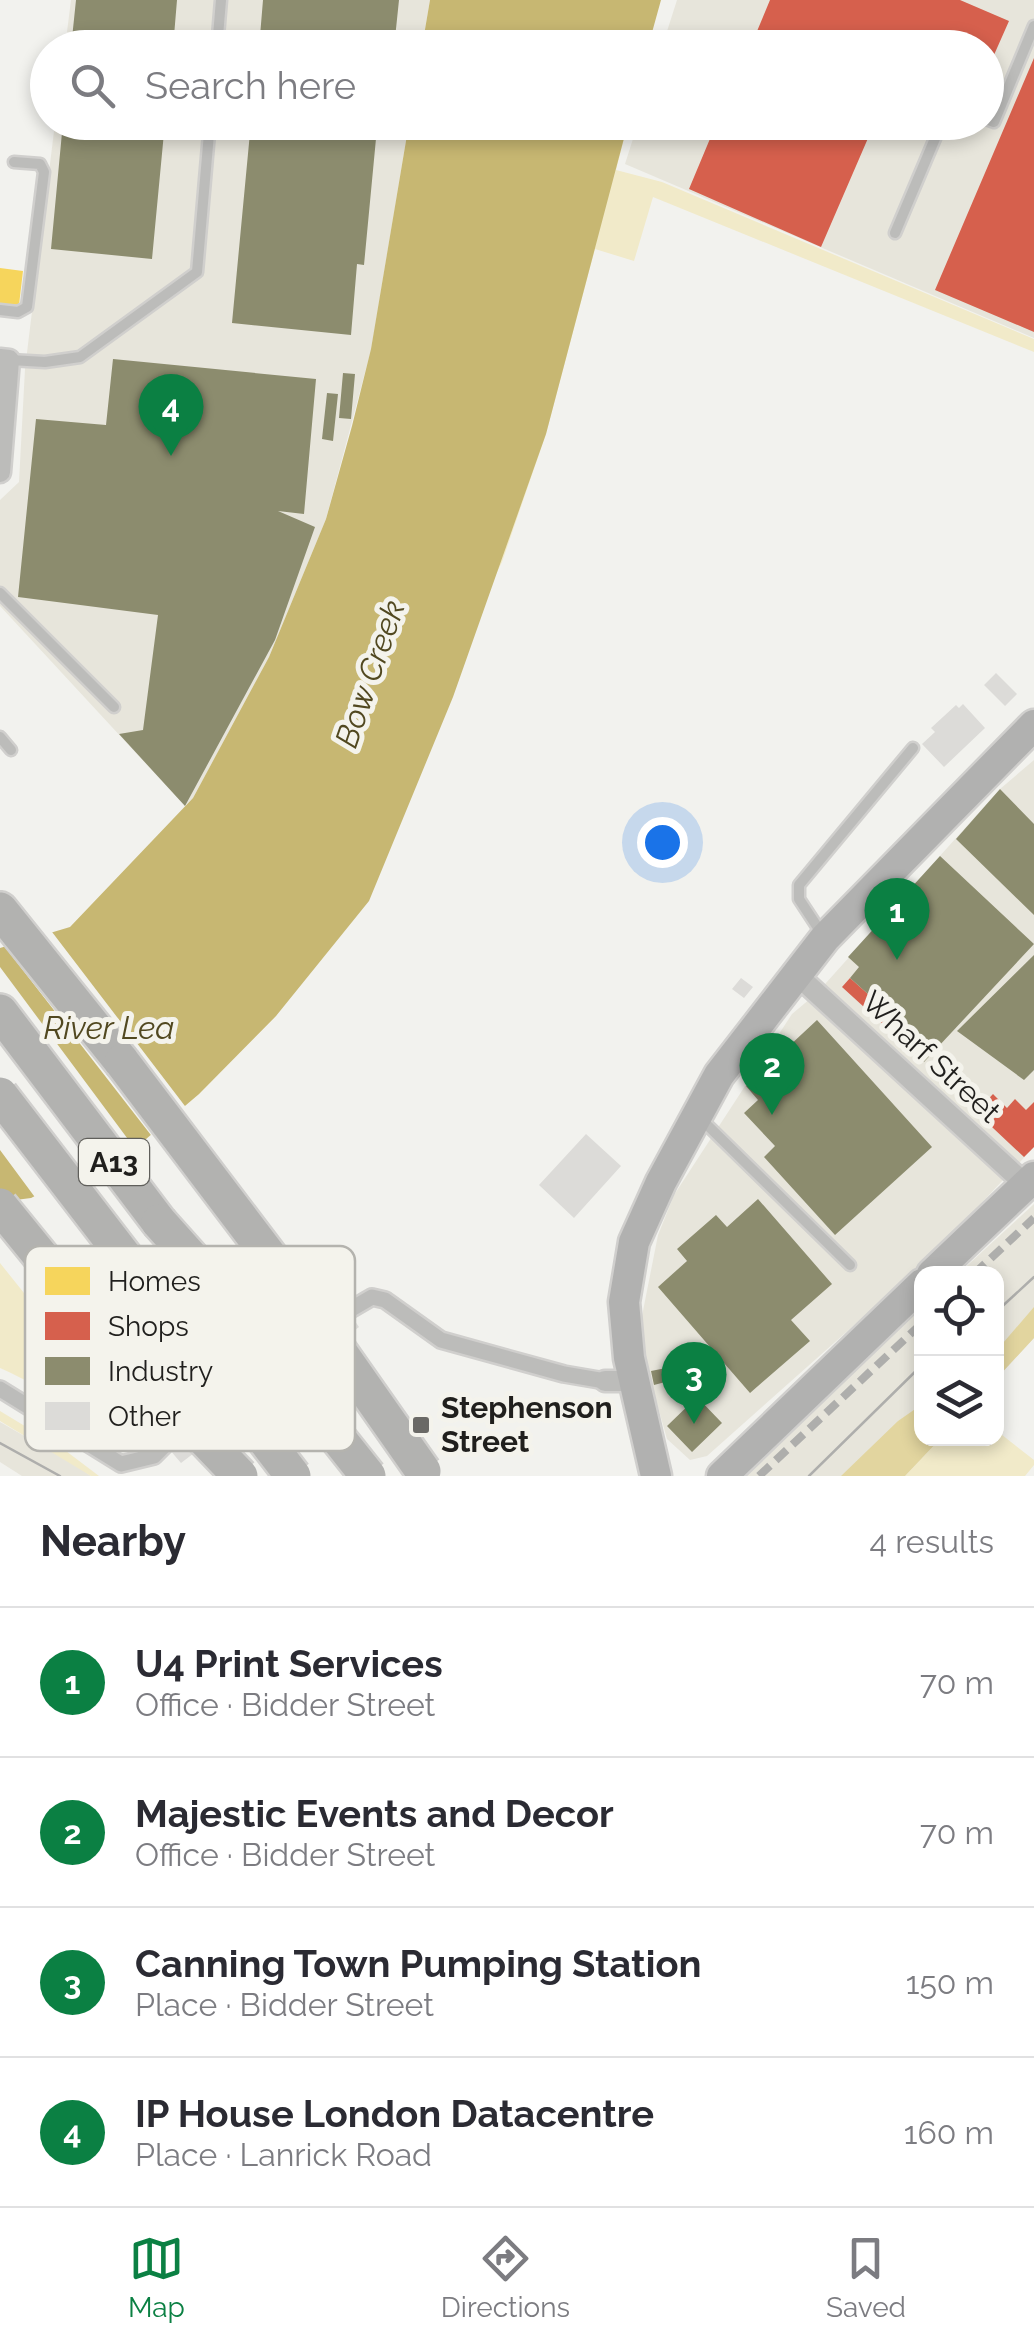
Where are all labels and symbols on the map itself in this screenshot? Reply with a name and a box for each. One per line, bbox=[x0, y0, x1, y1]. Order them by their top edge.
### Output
pin: 4 bbox=[138, 374, 204, 456]
water label: Bow Creek bbox=[327, 596, 412, 752]
your location bbox=[637, 817, 688, 868]
pin: 1 bbox=[864, 878, 930, 960]
street label: Wharf Street bbox=[855, 984, 1008, 1129]
water label: River Lea bbox=[44, 1009, 174, 1046]
pin: 2 bbox=[740, 1032, 804, 1115]
road number: A13 bbox=[79, 1139, 149, 1185]
legend bbox=[25, 1246, 355, 1451]
text: Homes bbox=[108, 1265, 201, 1298]
text: Shops bbox=[108, 1310, 189, 1343]
pin: 3 bbox=[662, 1342, 726, 1424]
text: Industry bbox=[108, 1355, 213, 1388]
place label: Stephenson Street bbox=[441, 1390, 613, 1459]
text: Other bbox=[108, 1400, 181, 1433]
marker: Stephenson Street bbox=[410, 1414, 432, 1436]

